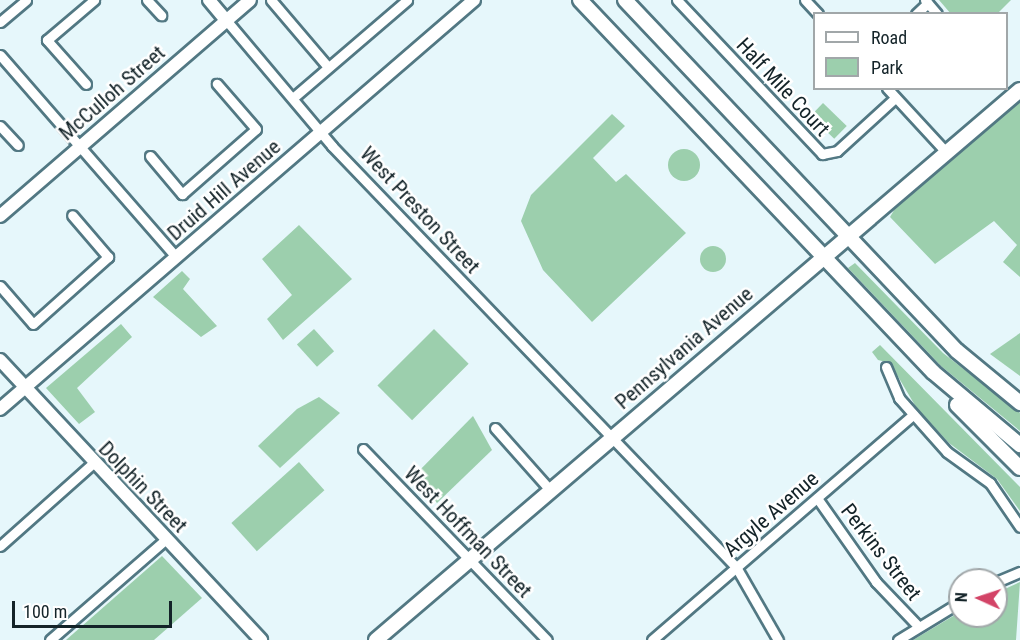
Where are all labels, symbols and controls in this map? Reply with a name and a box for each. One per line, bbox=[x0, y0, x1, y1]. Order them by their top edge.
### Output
legend bbox=[813, 12, 1008, 90]
text: Road bbox=[871, 27, 907, 48]
street label: Half Mile Court bbox=[731, 33, 835, 141]
street label: McCulloh Street bbox=[54, 40, 170, 146]
text: Park bbox=[871, 57, 903, 78]
street label: Druid Hill Avenue bbox=[162, 134, 286, 246]
street label: West Preston Street bbox=[355, 141, 485, 279]
street label: Pennsylvania Avenue bbox=[610, 281, 758, 415]
street label: Dolphin Street bbox=[93, 436, 193, 538]
street label: West Hoffman Street bbox=[399, 461, 537, 603]
street label: Argyle Avenue bbox=[718, 466, 824, 562]
street label: Perkins Street bbox=[835, 499, 927, 605]
north arrow bbox=[948, 568, 1008, 628]
scale bar bbox=[15, 589, 176, 627]
text: N bbox=[952, 592, 971, 603]
text: 100 m bbox=[23, 601, 67, 622]

